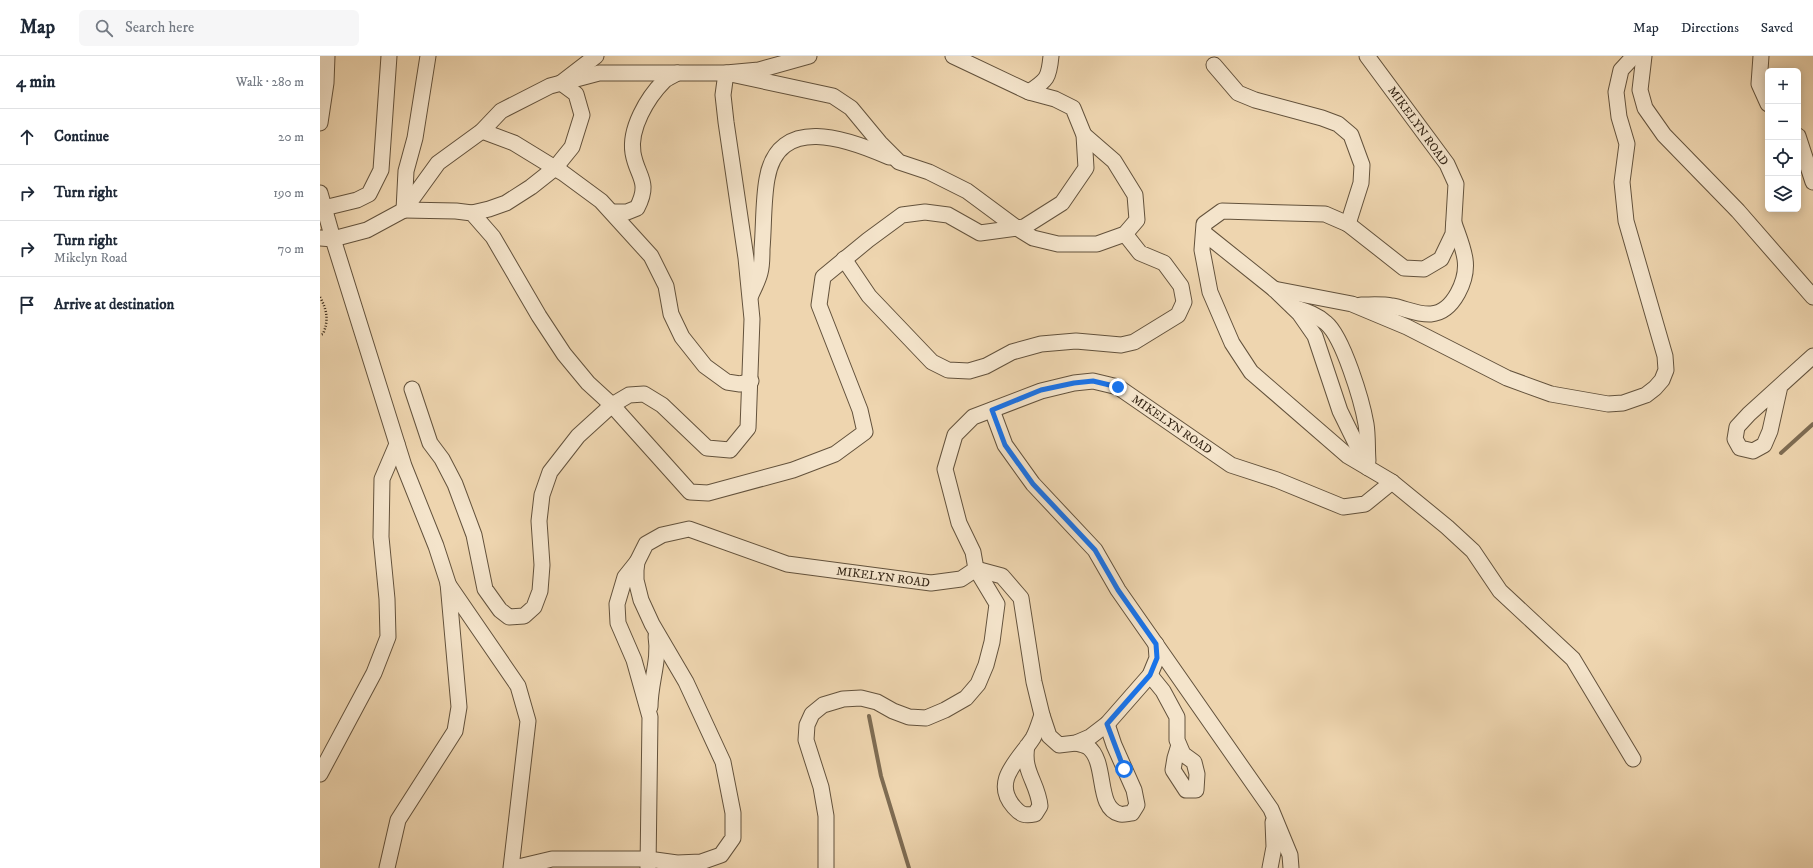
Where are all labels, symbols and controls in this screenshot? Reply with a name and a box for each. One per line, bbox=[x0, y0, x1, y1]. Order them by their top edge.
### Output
search box bbox=[79, 10, 359, 46]
text: Map bbox=[20, 16, 55, 39]
icon: search bbox=[93, 17, 115, 39]
text: Search here bbox=[125, 18, 194, 37]
text: Map bbox=[1633, 19, 1659, 37]
text: Directions bbox=[1681, 19, 1739, 37]
text: Saved bbox=[1761, 19, 1793, 37]
map controls bbox=[1765, 68, 1801, 212]
button: + bbox=[1765, 68, 1801, 104]
text: 4 min bbox=[16, 71, 55, 93]
text: Walk · 280 m bbox=[236, 74, 304, 90]
street label: MIKELYN ROAD bbox=[1384, 83, 1452, 169]
button: − bbox=[1765, 104, 1801, 140]
icon: ahead bbox=[16, 126, 38, 148]
text: Continue bbox=[54, 127, 109, 146]
text: 20 m bbox=[278, 129, 304, 145]
button: locate bbox=[1765, 140, 1801, 176]
button: layers bbox=[1765, 176, 1801, 212]
icon: right bbox=[16, 182, 38, 204]
text: Turn right bbox=[54, 183, 117, 202]
text: 190 m bbox=[273, 185, 304, 201]
text: Turn right bbox=[54, 231, 117, 250]
icon: right bbox=[16, 238, 38, 260]
text: 70 m bbox=[278, 241, 304, 257]
text: Mikelyn Road bbox=[54, 250, 127, 266]
icon: arrive bbox=[16, 294, 38, 316]
text: Arrive at destination bbox=[54, 295, 174, 314]
route end bbox=[1109, 378, 1127, 396]
street label: MIKELYN ROAD bbox=[1129, 391, 1215, 457]
street label: MIKELYN ROAD bbox=[835, 563, 931, 590]
route start bbox=[1115, 760, 1133, 778]

